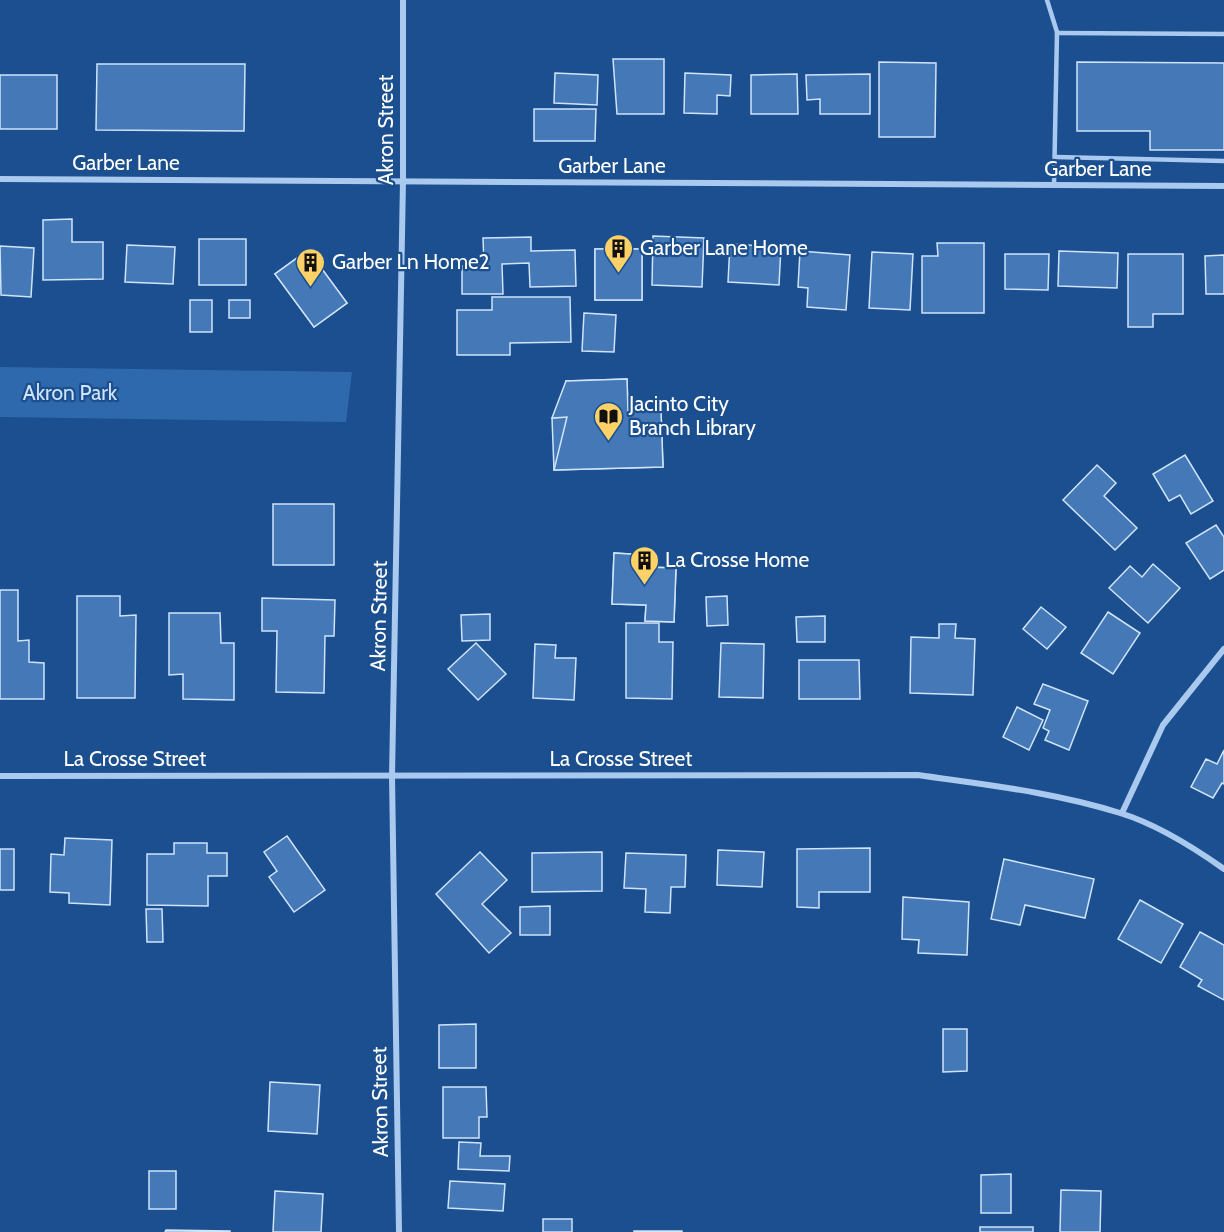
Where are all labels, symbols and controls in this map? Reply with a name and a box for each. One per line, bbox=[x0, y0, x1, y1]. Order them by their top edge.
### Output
street label: Akron Street bbox=[373, 75, 398, 185]
street label: Garber Lane bbox=[72, 150, 180, 175]
street label: Garber Lane bbox=[558, 153, 666, 178]
street label: Garber Lane bbox=[1044, 156, 1152, 181]
building icon: Garber Lane Home bbox=[603, 232, 635, 274]
place label: Garber Lane Home bbox=[640, 235, 808, 260]
building icon: Garber Ln Home2 bbox=[295, 246, 327, 288]
place label: Garber Ln Home2 bbox=[332, 249, 490, 274]
park label: Akron Park bbox=[23, 380, 118, 405]
place label: Jacinto City Branch Library bbox=[628, 391, 756, 440]
library icon: Jacinto City Branch Library bbox=[592, 400, 624, 442]
building icon: La Crosse Home bbox=[628, 544, 660, 586]
place label: La Crosse Home bbox=[665, 547, 809, 572]
street label: Akron Street bbox=[365, 560, 392, 672]
street label: La Crosse Street bbox=[64, 746, 206, 771]
street label: La Crosse Street bbox=[550, 746, 692, 771]
street label: Akron Street bbox=[366, 1046, 393, 1158]

